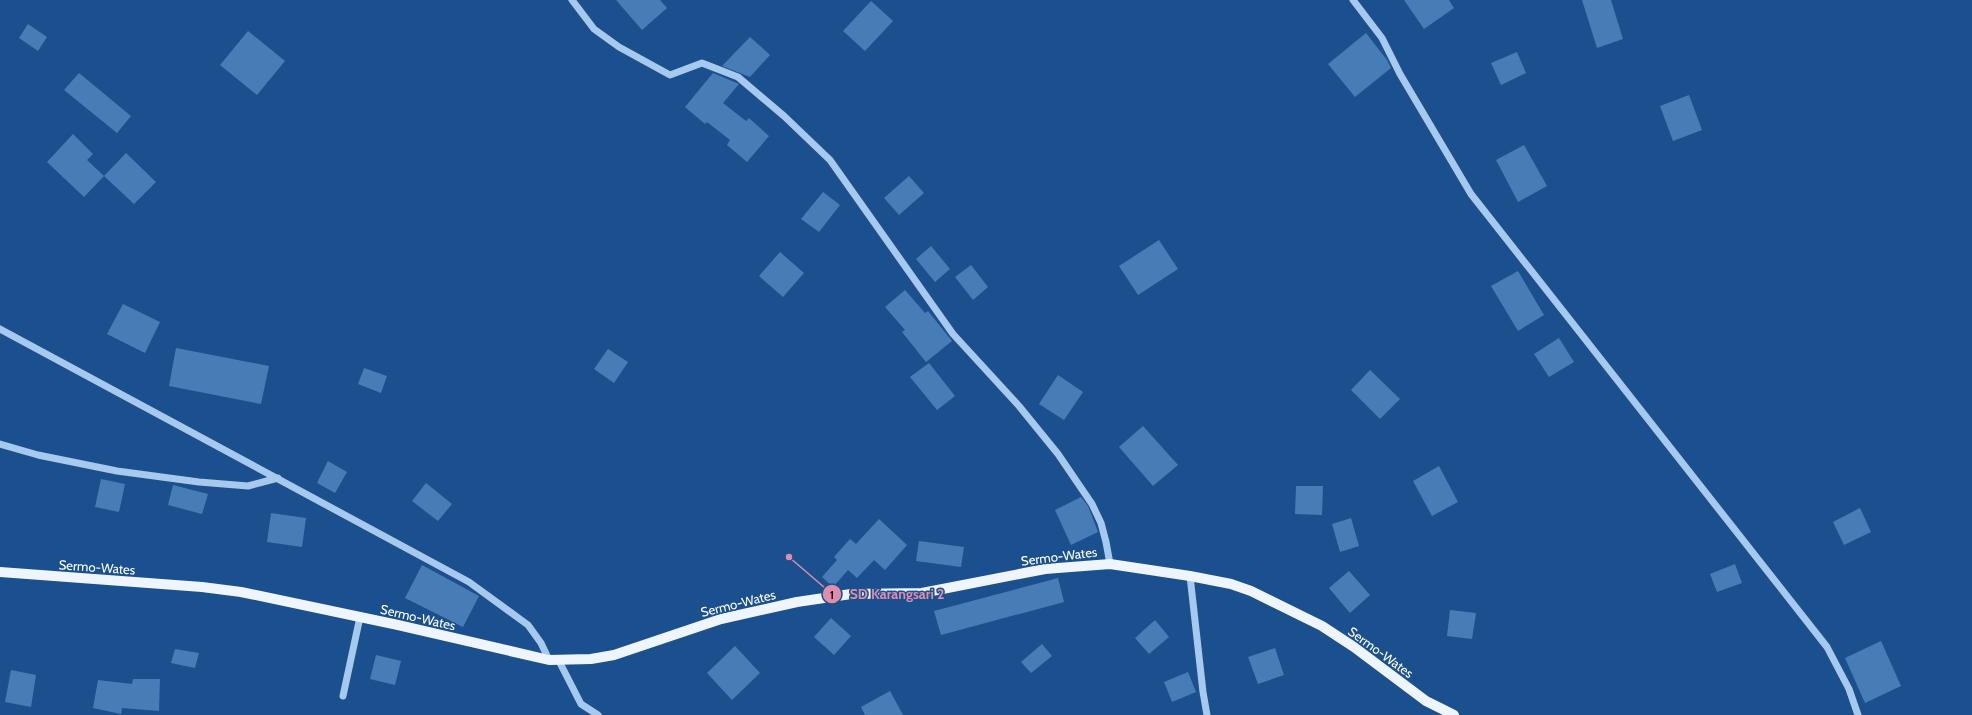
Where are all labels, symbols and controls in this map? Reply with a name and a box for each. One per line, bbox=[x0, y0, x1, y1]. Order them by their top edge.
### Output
street label: Sermo-Wates bbox=[1020, 543, 1099, 569]
street label: Sermo-Wates bbox=[58, 556, 136, 578]
callout: SD Karangsari 2 bbox=[822, 581, 953, 607]
text: SD Karangsari 2 bbox=[850, 585, 944, 603]
street label: Sermo-Wates bbox=[699, 586, 778, 620]
text: 1 bbox=[830, 587, 834, 602]
street label: Sermo-Wates bbox=[379, 601, 458, 634]
street label: Sermo-Wates bbox=[1345, 623, 1417, 681]

